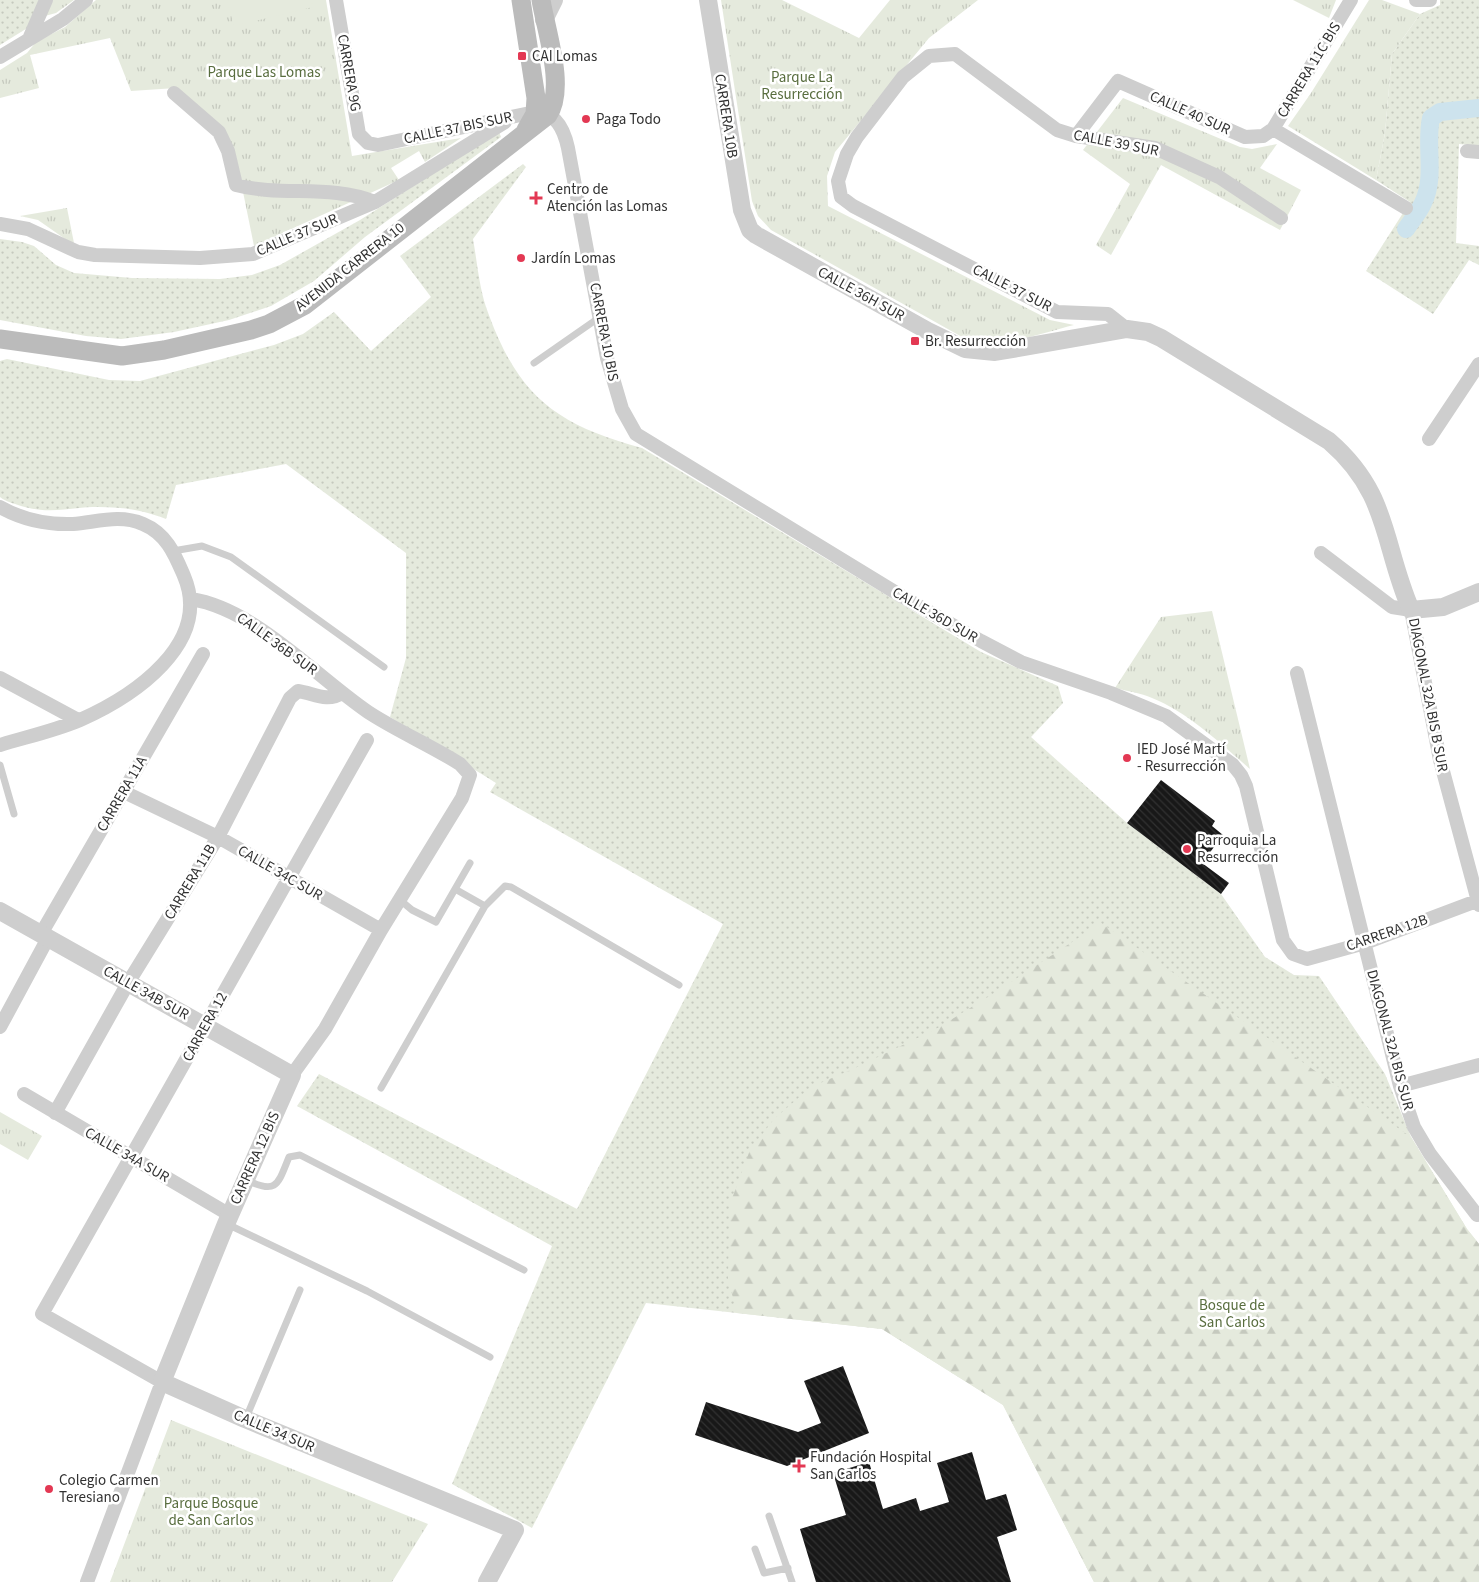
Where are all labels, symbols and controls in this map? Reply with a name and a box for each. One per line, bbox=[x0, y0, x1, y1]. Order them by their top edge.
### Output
street label: CARRERA 11C BIS bbox=[1272, 18, 1346, 122]
street label: CARRERA 9G bbox=[332, 33, 366, 113]
place label: CAI Lomas bbox=[532, 46, 597, 67]
marker: CAI Lomas bbox=[516, 50, 528, 62]
park label: Parque Las Lomas bbox=[207, 62, 321, 83]
park label: Parque La Resurrección bbox=[761, 67, 843, 105]
street label: CARRERA 10B bbox=[709, 72, 743, 160]
street label: CALLE 40 SUR bbox=[1146, 86, 1234, 140]
street label: CALLE 37 BIS SUR bbox=[402, 106, 514, 150]
place label: Paga Todo bbox=[596, 109, 661, 130]
marker: Paga Todo bbox=[580, 113, 592, 125]
street label: CALLE 39 SUR bbox=[1072, 124, 1161, 162]
place label: Centro de Atención las Lomas bbox=[547, 179, 668, 217]
marker: Centro de Atención las Lomas bbox=[529, 191, 543, 205]
street label: CALLE 37 SUR bbox=[253, 208, 341, 262]
street label: AVENIDA CARRERA 10 bbox=[291, 218, 409, 316]
place label: Jardín Lomas bbox=[531, 248, 616, 269]
marker: Jardín Lomas bbox=[515, 252, 527, 264]
street label: CALLE 37 SUR bbox=[969, 259, 1056, 317]
street label: CALLE 36H SUR bbox=[814, 262, 909, 327]
street label: CARRERA 10 BIS bbox=[584, 281, 624, 383]
place label: Br. Resurrección bbox=[925, 331, 1026, 352]
marker: Br. Resurrección bbox=[909, 335, 921, 347]
street label: CALLE 36D SUR bbox=[888, 582, 982, 648]
street label: CALLE 36B SUR bbox=[232, 608, 322, 681]
street label: DIAGONAL 32A BIS B SUR bbox=[1403, 616, 1453, 774]
place label: IED José Martí - Resurrección bbox=[1137, 739, 1227, 777]
street label: CARRERA 11A bbox=[92, 751, 153, 836]
marker: IED José Martí - Resurrección bbox=[1121, 752, 1133, 764]
place label: Parroquia La Resurrección bbox=[1197, 830, 1278, 868]
street label: CARRERA 11B bbox=[159, 840, 221, 924]
street label: CALLE 34C SUR bbox=[234, 840, 327, 906]
marker: Parroquia La Resurrección bbox=[1181, 843, 1193, 855]
street label: CARRERA 12B bbox=[1343, 909, 1431, 957]
street label: CALLE 34B SUR bbox=[99, 961, 193, 1025]
street label: DIAGONAL 32A BIS SUR bbox=[1361, 967, 1419, 1113]
street label: CARRERA 12 bbox=[177, 989, 233, 1065]
street label: CARRERA 12 BIS bbox=[225, 1108, 285, 1208]
street label: CALLE 34A SUR bbox=[81, 1122, 174, 1188]
park label: Bosque de San Carlos bbox=[1199, 1295, 1265, 1333]
street label: CALLE 34 SUR bbox=[230, 1404, 318, 1458]
place label: Fundación Hospital San Carlos bbox=[810, 1447, 932, 1485]
marker: Fundación Hospital San Carlos bbox=[792, 1459, 806, 1473]
place label: Colegio Carmen Teresiano bbox=[59, 1470, 159, 1508]
marker: Colegio Carmen Teresiano bbox=[43, 1483, 55, 1495]
park label: Parque Bosque de San Carlos bbox=[164, 1493, 258, 1531]

